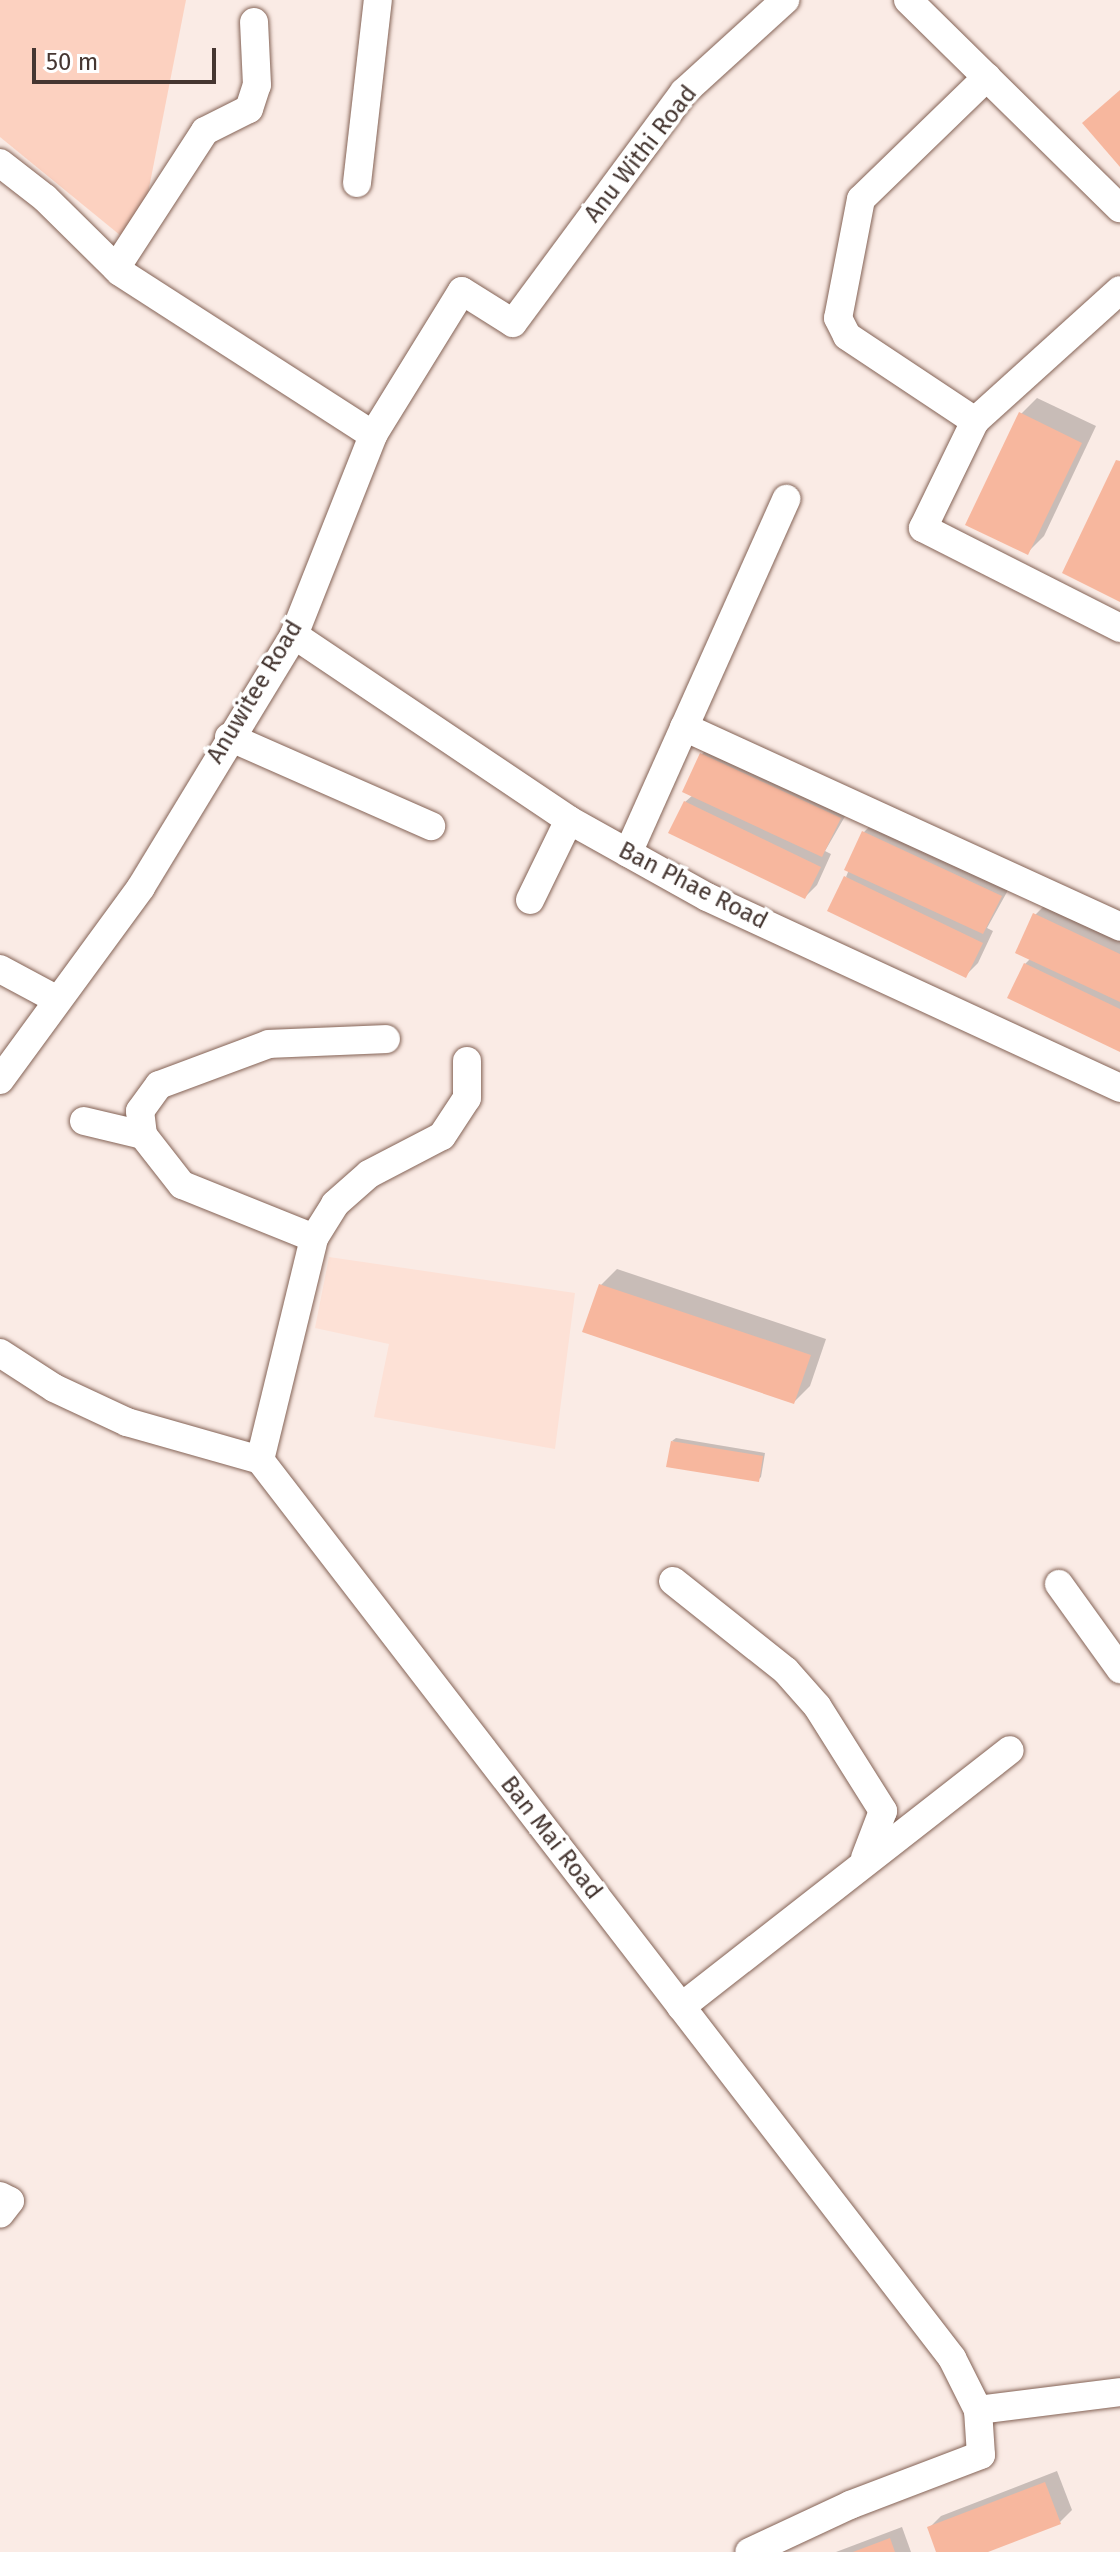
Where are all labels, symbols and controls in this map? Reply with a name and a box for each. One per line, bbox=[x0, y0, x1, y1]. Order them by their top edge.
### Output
scale bar bbox=[36, 32, 220, 82]
text: 50 m bbox=[46, 48, 98, 76]
street label: Anu Withi Road bbox=[579, 80, 703, 228]
street label: Anuwitee Road bbox=[201, 615, 309, 769]
street label: Ban Phae Road bbox=[614, 836, 772, 936]
street label: Ban Mai Road bbox=[494, 1771, 608, 1905]

